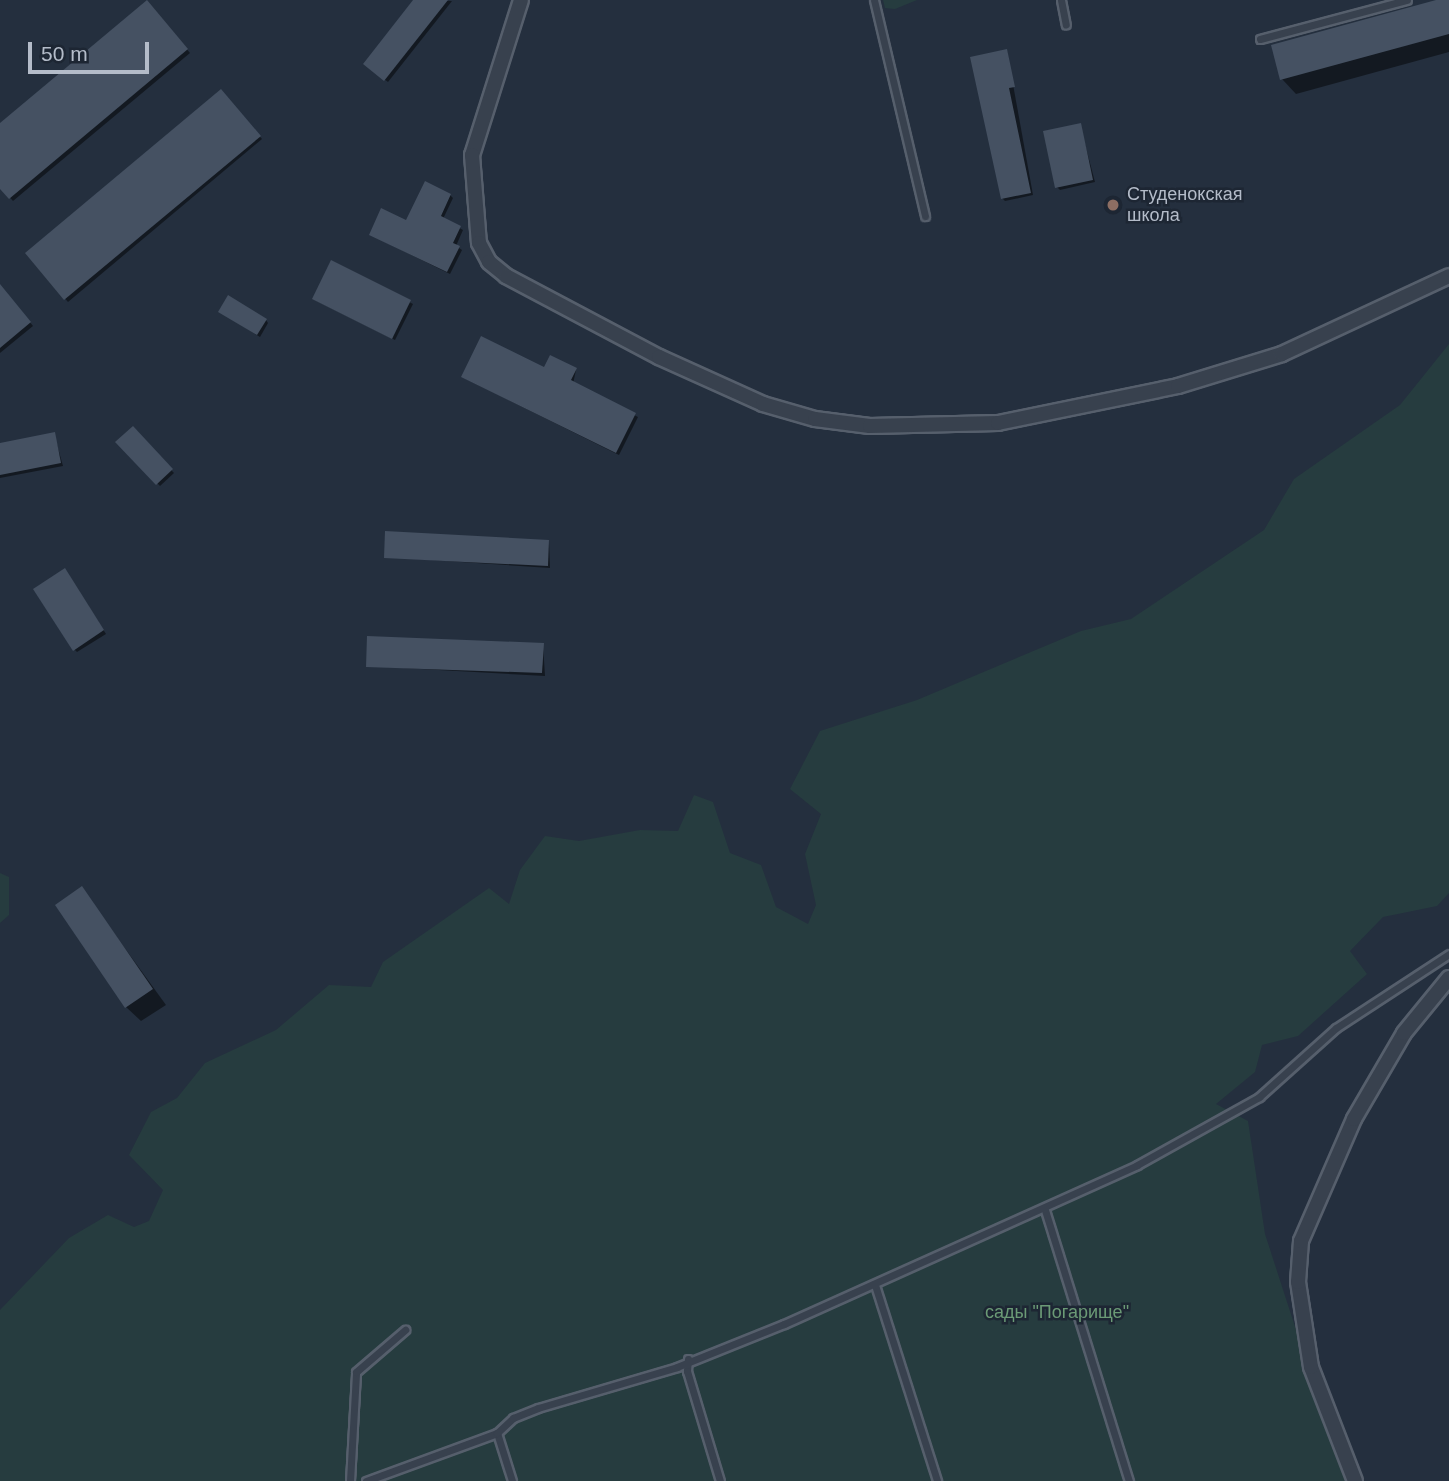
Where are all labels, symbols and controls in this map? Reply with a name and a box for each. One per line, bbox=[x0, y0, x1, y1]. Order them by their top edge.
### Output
scale bar bbox=[32, 28, 152, 72]
text: 50 m bbox=[41, 42, 88, 65]
place label: Студенокская школа bbox=[1127, 184, 1242, 227]
marker: Студенокская школа bbox=[1105, 197, 1121, 213]
park label: сады "Погарище" bbox=[985, 1301, 1129, 1323]

